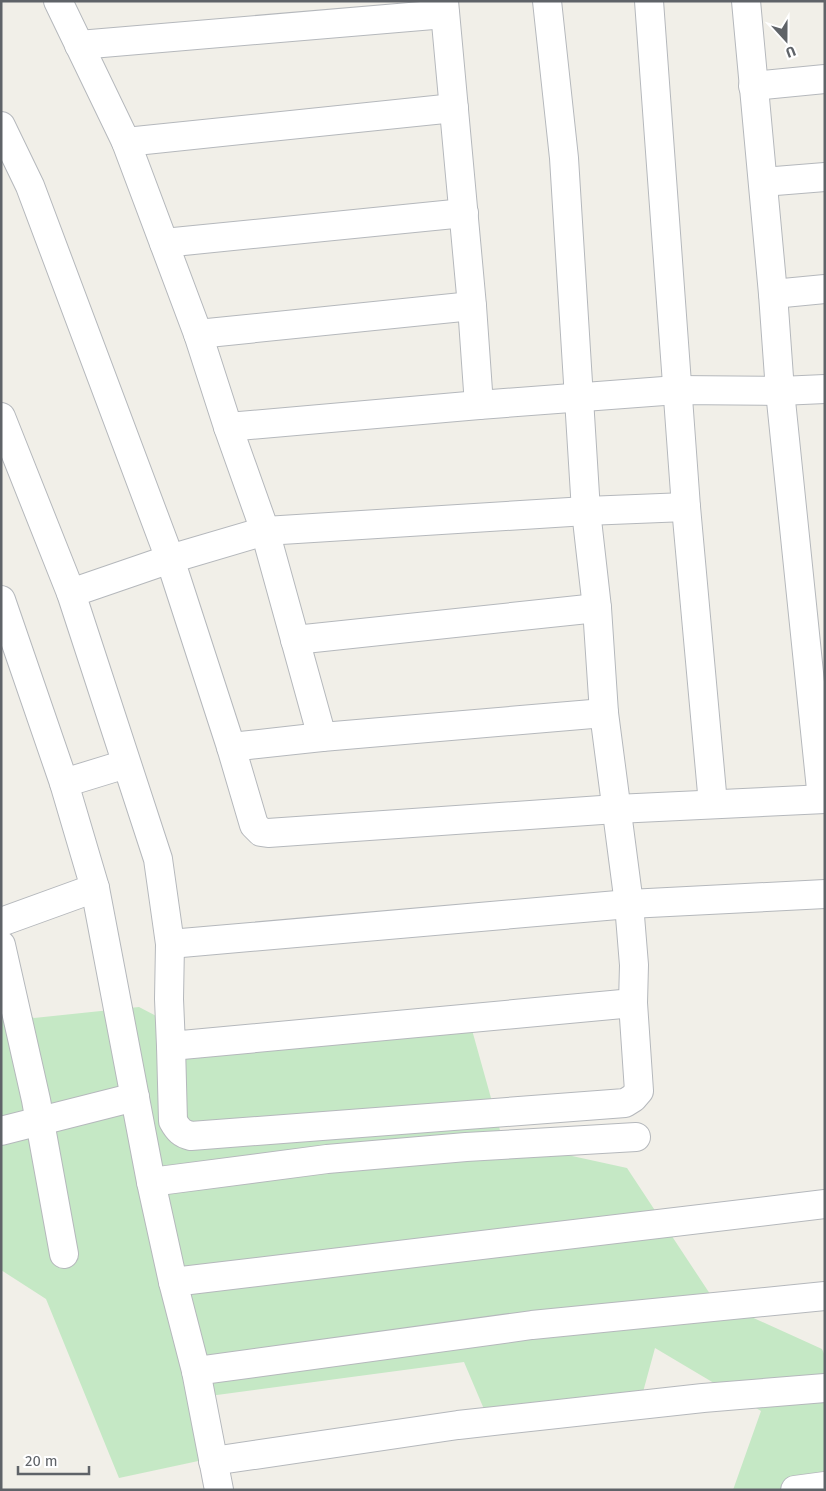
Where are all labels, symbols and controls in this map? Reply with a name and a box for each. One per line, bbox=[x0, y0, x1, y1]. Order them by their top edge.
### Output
north arrow bbox=[761, 15, 811, 65]
text: U bbox=[783, 42, 798, 61]
scale bar bbox=[18, 1444, 89, 1476]
text: 20 m bbox=[25, 1452, 58, 1470]

